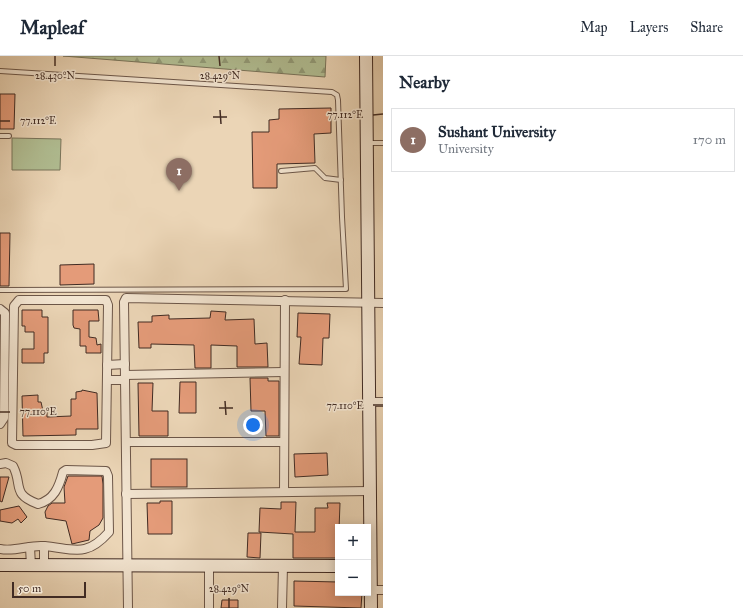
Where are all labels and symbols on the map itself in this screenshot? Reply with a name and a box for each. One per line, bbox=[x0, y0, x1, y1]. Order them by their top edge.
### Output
text: 28.430°N bbox=[35, 70, 75, 82]
text: 28.429°N bbox=[200, 70, 241, 82]
text: 77.112°E bbox=[327, 109, 363, 121]
text: 77.112°E bbox=[20, 115, 56, 127]
pin: 1 bbox=[166, 158, 192, 191]
text: 77.110°E bbox=[326, 400, 364, 412]
text: 77.110°E bbox=[19, 406, 57, 418]
your location bbox=[243, 415, 263, 435]
scale bar bbox=[12, 580, 86, 599]
text: 28.429°N bbox=[209, 583, 250, 595]

